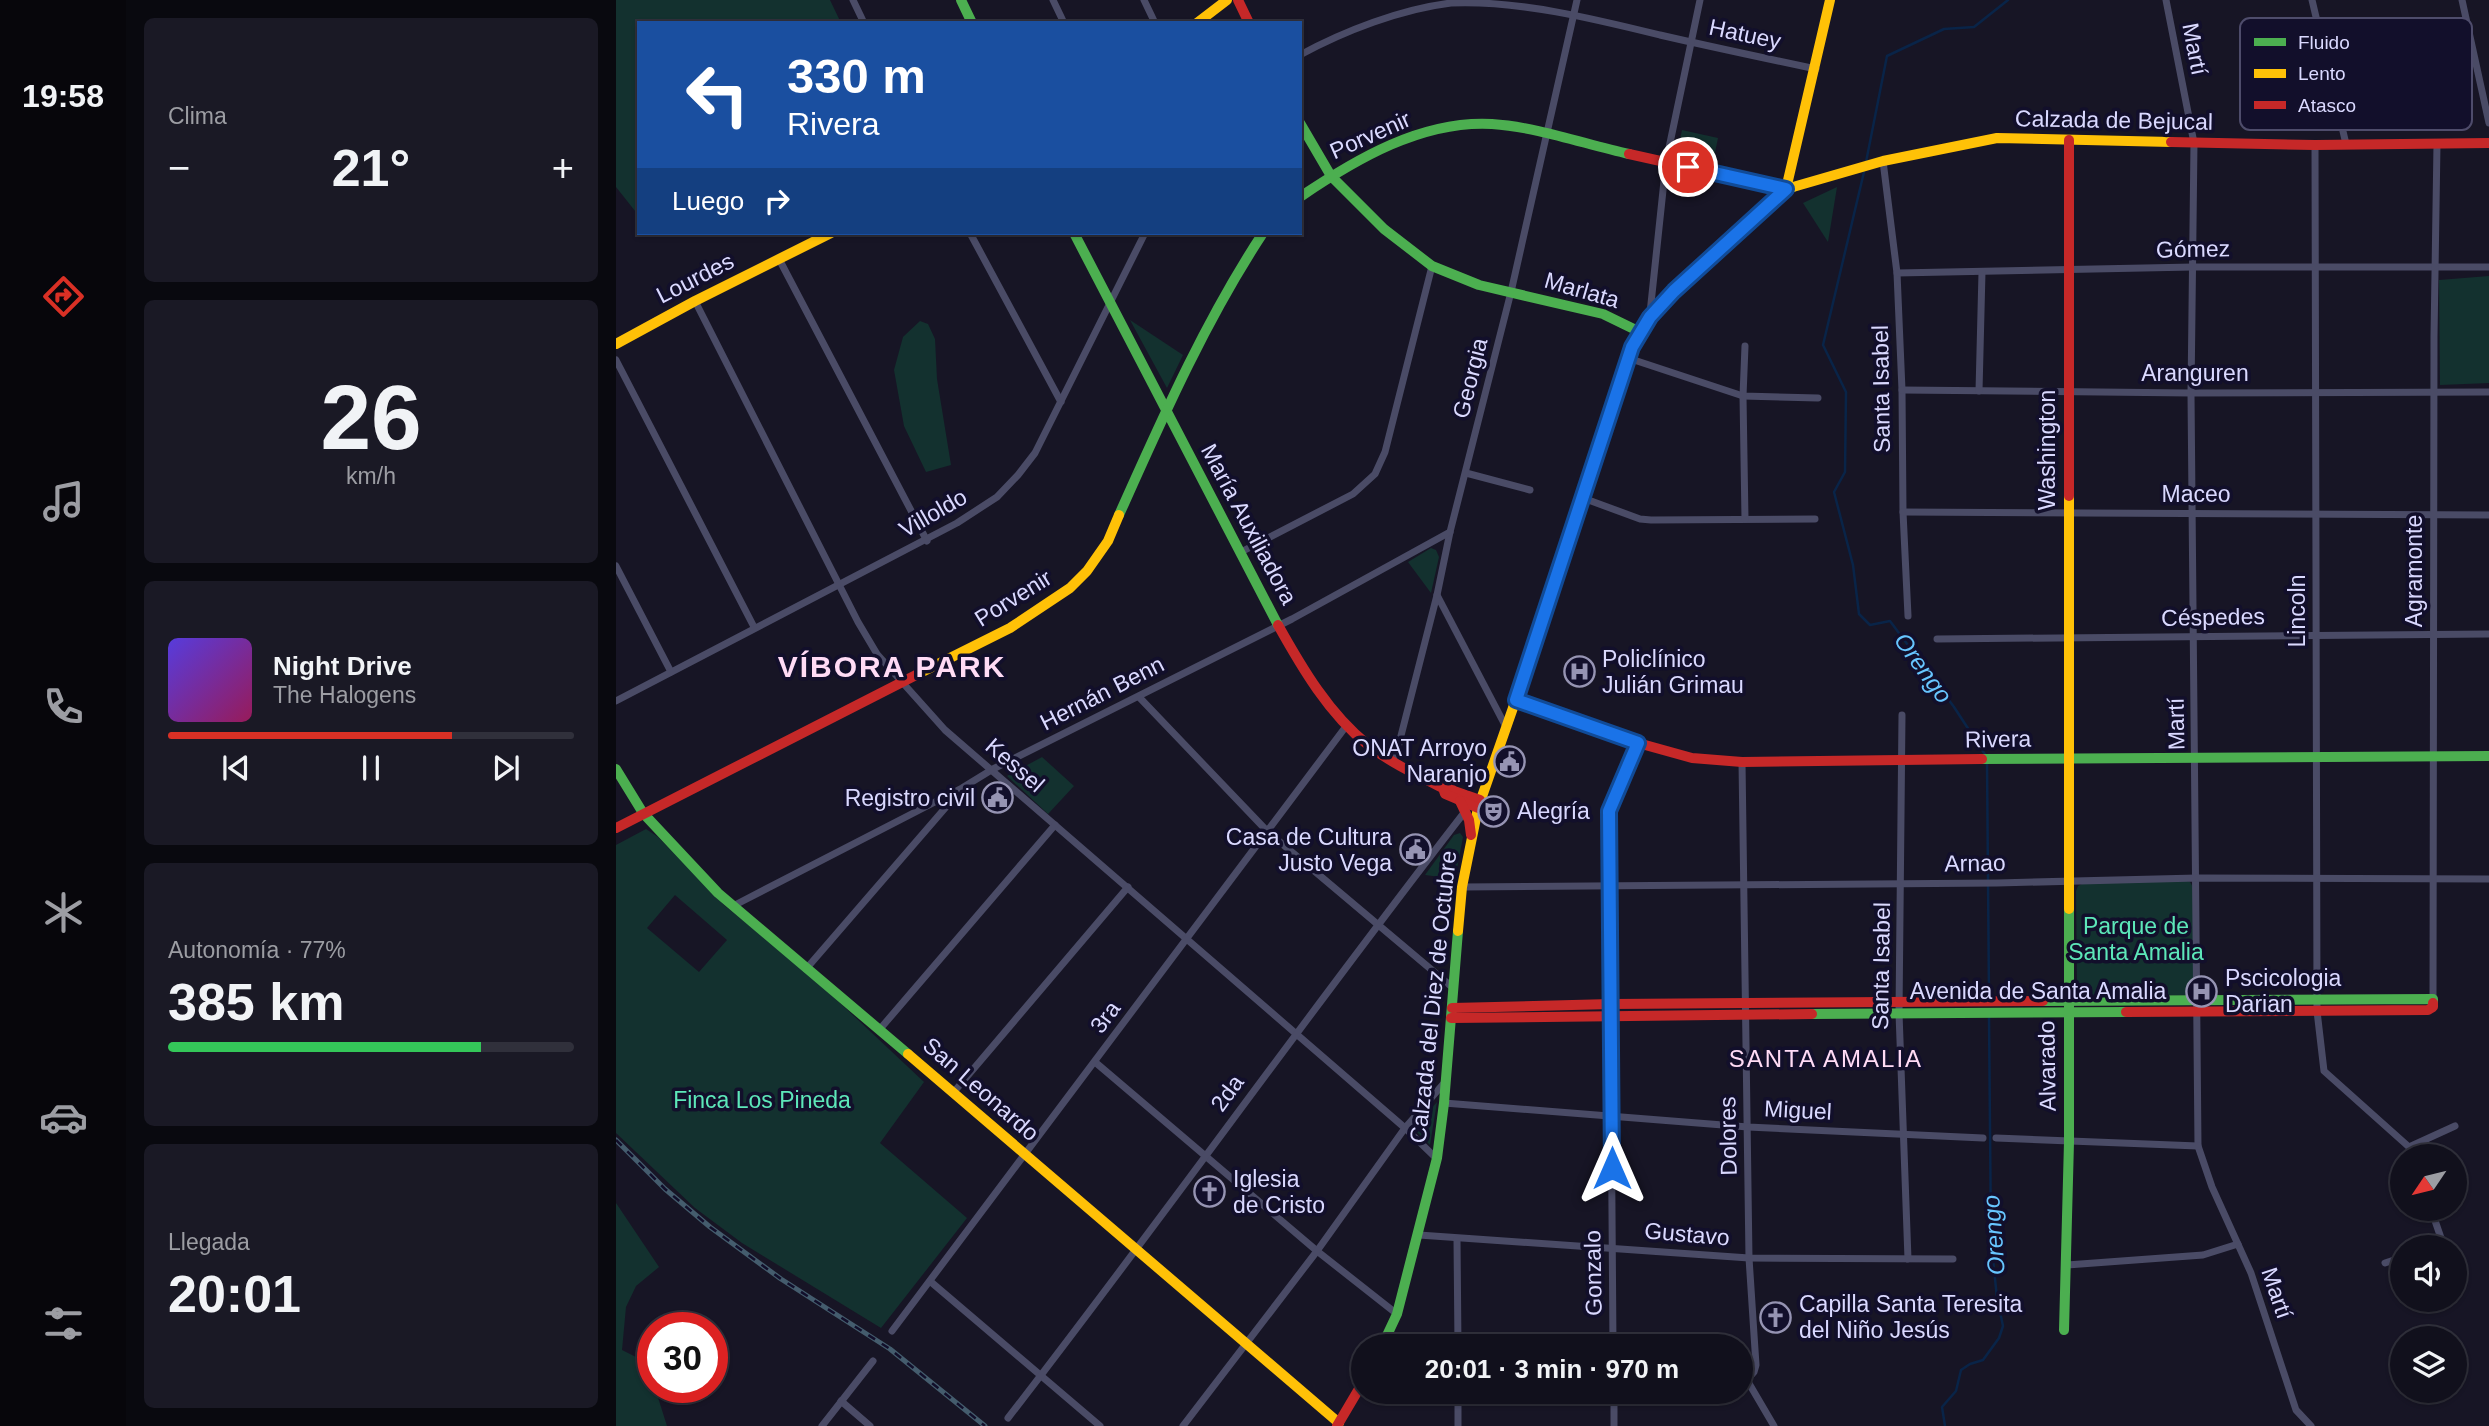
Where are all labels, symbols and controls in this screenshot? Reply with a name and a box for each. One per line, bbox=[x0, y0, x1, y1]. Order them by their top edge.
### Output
street label: Hatuey bbox=[1707, 14, 1784, 54]
legend bbox=[2240, 18, 2472, 130]
street label: Martí bbox=[2177, 21, 2213, 78]
text: Fluido bbox=[2298, 32, 2350, 53]
icon: left bbox=[672, 49, 763, 140]
text: 330 m bbox=[787, 49, 926, 103]
text: Lento bbox=[2298, 63, 2346, 84]
text: 19:58 bbox=[22, 78, 104, 114]
text: Atasco bbox=[2298, 95, 2356, 116]
text: Clima bbox=[168, 103, 227, 129]
street label: Calzada de Bejucal bbox=[2015, 105, 2213, 135]
text: Rivera bbox=[787, 106, 879, 142]
street label: Porvenir bbox=[1326, 106, 1415, 164]
pin bbox=[1658, 137, 1718, 197]
text: 21° bbox=[332, 139, 410, 197]
text: − bbox=[168, 147, 190, 189]
text: + bbox=[552, 147, 574, 189]
icon: arrive bbox=[1669, 148, 1707, 186]
icon: right bbox=[758, 182, 796, 220]
text: Luego bbox=[672, 186, 744, 216]
street label: Gómez bbox=[2156, 235, 2230, 263]
street label: Lourdes bbox=[652, 248, 738, 308]
street label: Marlata bbox=[1542, 267, 1623, 313]
icon: directions bbox=[39, 272, 88, 321]
street label: Santa Isabel bbox=[1867, 325, 1895, 453]
street label: Georgia bbox=[1447, 335, 1493, 421]
street label: Aranguren bbox=[2141, 360, 2249, 386]
text: 26 bbox=[320, 367, 422, 468]
street label: Washington bbox=[2034, 390, 2060, 510]
street label: María Auxiliadora bbox=[1196, 439, 1302, 609]
text: km/h bbox=[346, 463, 396, 489]
icon: music bbox=[39, 477, 88, 526]
street label: Maceo bbox=[2161, 481, 2231, 507]
street label: Villoldo bbox=[895, 483, 971, 543]
street label: Agramonte bbox=[2401, 515, 2427, 627]
street label: Porvenir bbox=[970, 564, 1056, 632]
street label: Lincoln bbox=[2284, 575, 2310, 647]
street label: Céspedes bbox=[2161, 603, 2265, 631]
water label: Orengo bbox=[1889, 627, 1958, 708]
place label: Policlínico Julián Grimau bbox=[1602, 646, 1744, 698]
district label: VÍBORA PARK bbox=[778, 650, 1006, 683]
text: Night Drive bbox=[273, 651, 412, 681]
street label: Hernán Benn bbox=[1036, 651, 1168, 735]
hospital icon: Policlínico Julián Grimau bbox=[1562, 655, 1596, 689]
icon: phone bbox=[39, 682, 88, 731]
text: The Halogens bbox=[273, 682, 416, 708]
street label: Martí bbox=[2163, 697, 2189, 750]
street label: Rivera bbox=[1965, 725, 2032, 753]
street label: Kessel bbox=[980, 733, 1050, 797]
place label: ONAT Arroyo Naranjo bbox=[1352, 735, 1487, 787]
public building icon: ONAT Arroyo Naranjo bbox=[1493, 744, 1527, 778]
icon: previous bbox=[217, 749, 255, 787]
icon: pause bbox=[352, 749, 390, 787]
icon: next bbox=[487, 749, 525, 787]
public building icon: Registro civil bbox=[981, 781, 1015, 815]
place label: Registro civil bbox=[845, 785, 975, 811]
theatre icon: Alegría bbox=[1477, 794, 1511, 828]
place label: Alegría bbox=[1517, 798, 1590, 824]
place label: Casa de Cultura Justo Vega bbox=[1226, 824, 1392, 876]
public building icon: Casa de Cultura Justo Vega bbox=[1398, 833, 1432, 867]
street label: Calzada del Diez de Octubre bbox=[1405, 849, 1461, 1145]
street label: Arnao bbox=[1944, 849, 2006, 877]
icon: climate bbox=[39, 888, 88, 937]
street label: Santa Isabel bbox=[1867, 902, 1895, 1030]
park label: Parque de Santa Amalia bbox=[2068, 913, 2204, 965]
text: Autonomía · 77% bbox=[168, 937, 346, 963]
place label: Pscicologia Darian bbox=[2225, 965, 2342, 1017]
text: 385 km bbox=[168, 973, 344, 1031]
hospital icon: Pscicologia Darian bbox=[2185, 974, 2219, 1008]
street label: Avenida de Santa Amalia bbox=[1910, 978, 2167, 1004]
street label: 3ra bbox=[1085, 996, 1126, 1038]
street label: Alvarado bbox=[2033, 1020, 2061, 1112]
street label: San Leonardo bbox=[918, 1032, 1044, 1146]
district label: SANTA AMALIA bbox=[1729, 1045, 1923, 1072]
street label: 2da bbox=[1205, 1070, 1249, 1116]
park label: Finca Los Pineda bbox=[673, 1087, 851, 1113]
icon: car bbox=[39, 1093, 88, 1142]
street label: Miguel bbox=[1763, 1095, 1833, 1125]
street label: Dolores bbox=[1714, 1096, 1742, 1176]
position arrow bbox=[1575, 1131, 1649, 1205]
north arrow bbox=[2390, 1144, 2468, 1222]
map controls bbox=[2390, 1144, 2467, 1403]
place label: Iglesia de Cristo bbox=[1233, 1166, 1325, 1218]
church icon: Iglesia de Cristo bbox=[1193, 1175, 1227, 1209]
water label: Orengo bbox=[1977, 1194, 2010, 1276]
street label: Gustavo bbox=[1643, 1217, 1731, 1251]
text: Llegada bbox=[168, 1229, 250, 1255]
street label: Gonzalo bbox=[1579, 1230, 1607, 1316]
button: sound bbox=[2390, 1235, 2467, 1312]
street label: Martí bbox=[2256, 1264, 2298, 1323]
text: 20:01 bbox=[168, 1265, 301, 1323]
place label: Capilla Santa Teresita del Niño Jesús bbox=[1799, 1291, 2023, 1343]
icon: filters bbox=[39, 1299, 88, 1348]
church icon: Capilla Santa Teresita del Niño Jesús bbox=[1759, 1300, 1793, 1334]
speed limit sign: 30 bbox=[637, 1312, 728, 1403]
button: layers bbox=[2390, 1326, 2467, 1403]
text: 20:01 · 3 min · 970 m bbox=[1425, 1354, 1679, 1384]

